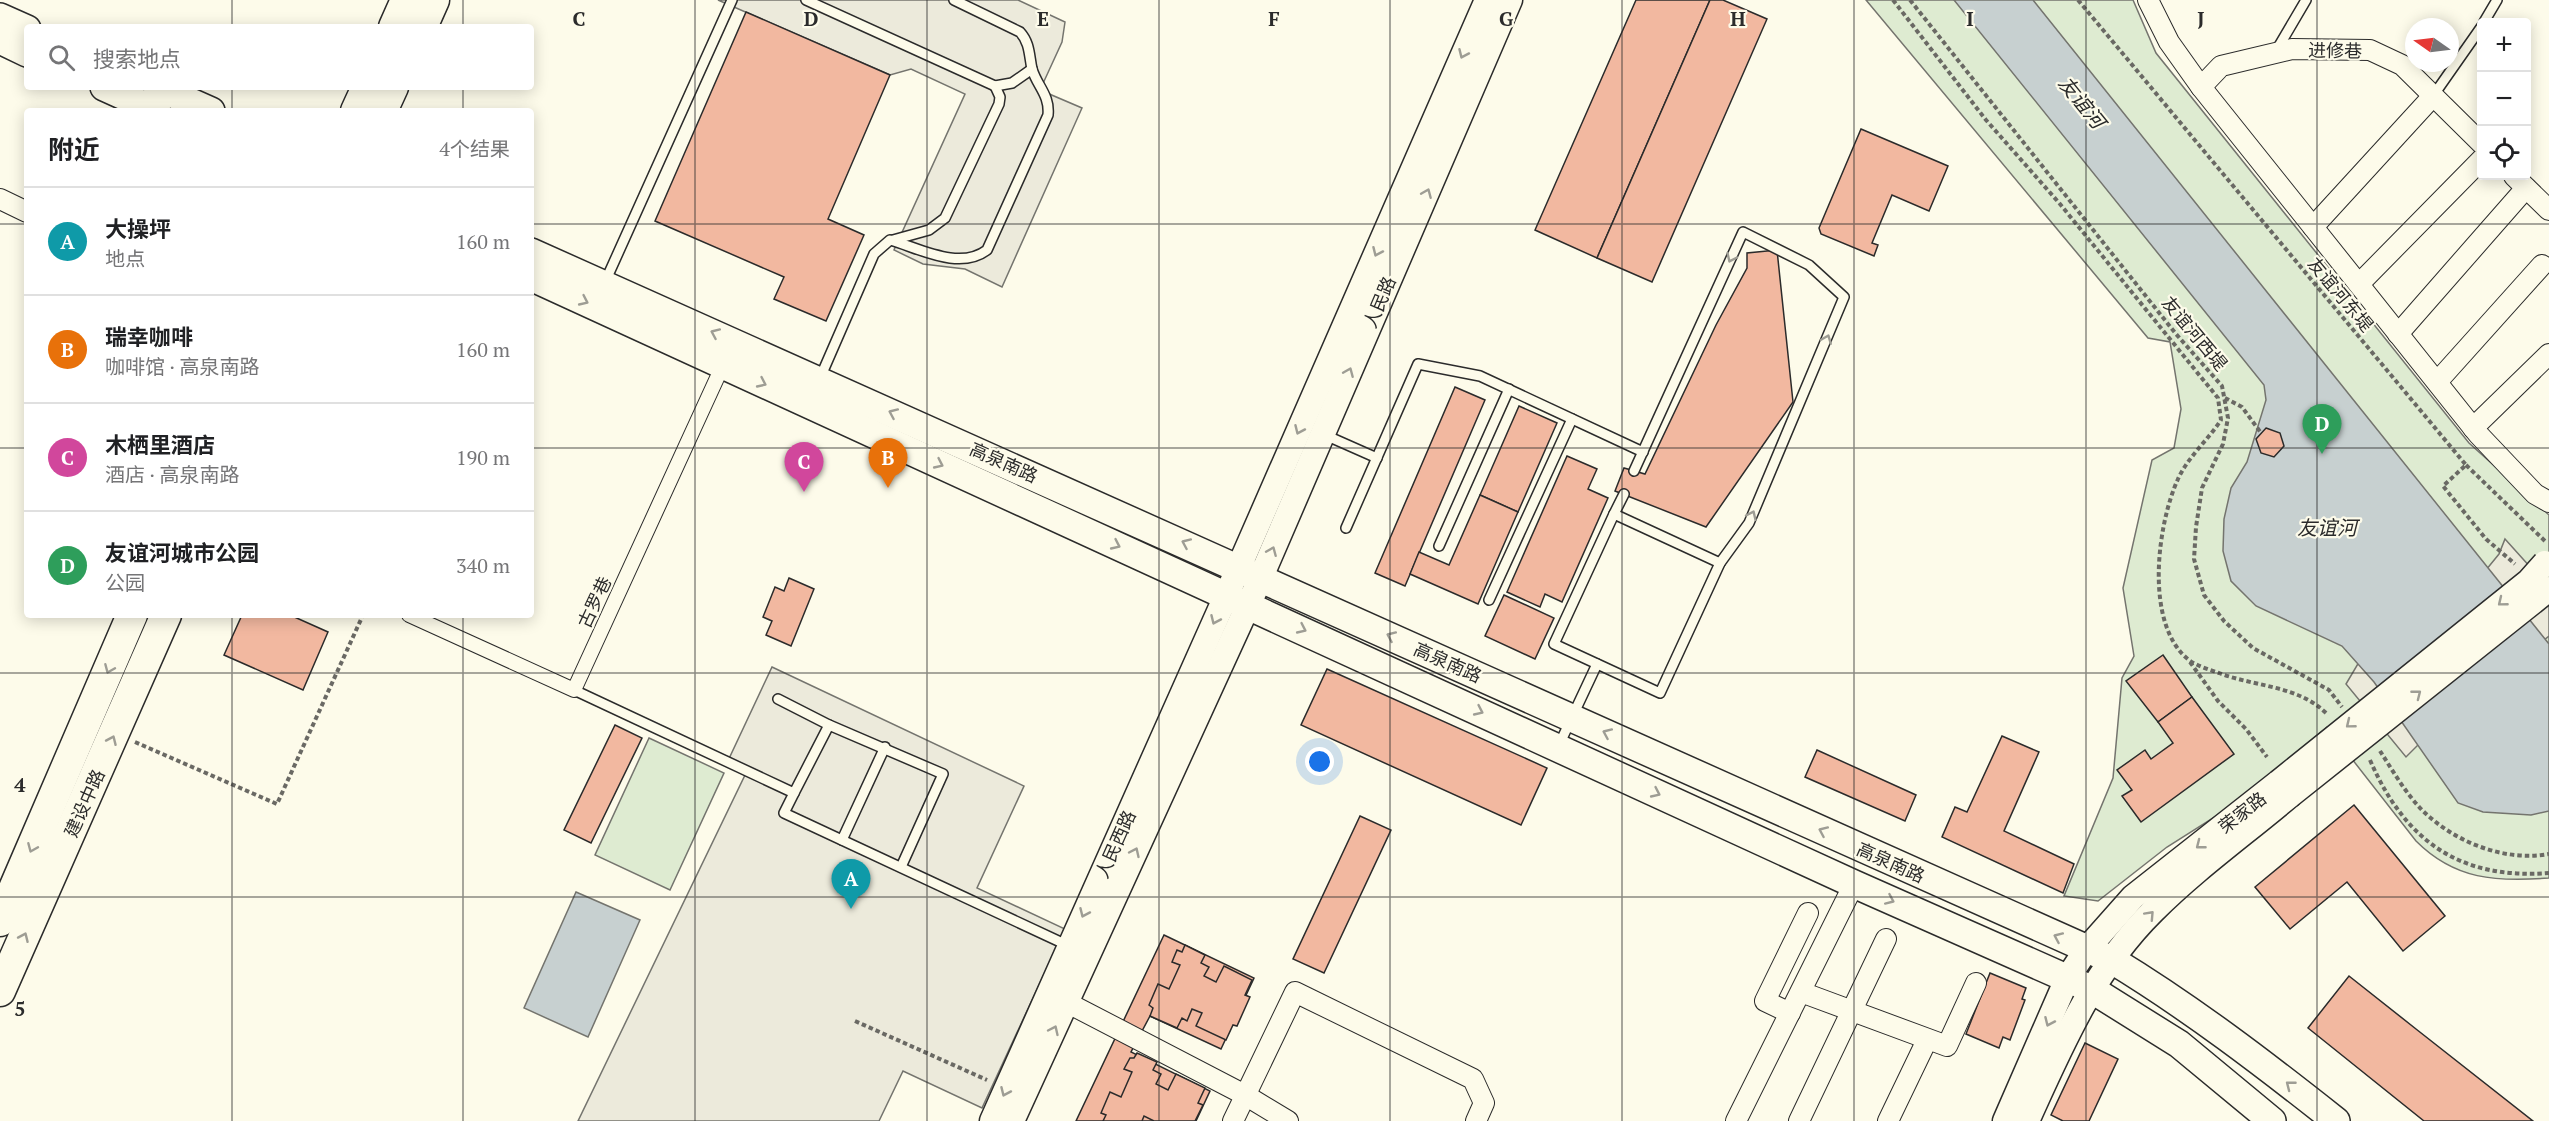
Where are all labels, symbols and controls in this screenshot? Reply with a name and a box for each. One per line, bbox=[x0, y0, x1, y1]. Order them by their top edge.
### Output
text: C bbox=[572, 5, 586, 32]
text: D bbox=[804, 5, 818, 32]
text: E bbox=[1037, 5, 1049, 32]
text: F bbox=[1268, 5, 1280, 32]
text: G bbox=[1499, 5, 1513, 32]
text: H bbox=[1730, 5, 1746, 32]
text: I bbox=[1966, 5, 1974, 32]
text: J bbox=[2197, 5, 2205, 32]
north arrow bbox=[2405, 18, 2459, 72]
map controls bbox=[2477, 18, 2531, 180]
button: + bbox=[2477, 18, 2531, 72]
search box bbox=[24, 24, 534, 90]
street label: 进修巷 bbox=[2308, 38, 2362, 62]
icon: search bbox=[45, 41, 78, 74]
text: 搜索地点 bbox=[93, 44, 181, 73]
one-way arrow bbox=[1459, 47, 1471, 58]
water label: 友谊河 bbox=[2053, 70, 2114, 137]
button: − bbox=[2477, 72, 2531, 126]
button: locate bbox=[2477, 126, 2531, 180]
text: 附近 bbox=[48, 132, 100, 166]
text: 4个结果 bbox=[439, 135, 510, 162]
one-way arrow bbox=[1419, 188, 1431, 199]
text: 大操坪 bbox=[105, 214, 171, 243]
text: A bbox=[60, 228, 75, 255]
text: 160 m bbox=[456, 228, 510, 255]
text: 地点 bbox=[105, 245, 145, 272]
one-way arrow bbox=[1372, 245, 1384, 256]
one-way arrow bbox=[1727, 252, 1739, 263]
street label: 友谊河东堤 bbox=[2303, 252, 2379, 336]
street label: 人民路 bbox=[1357, 272, 1401, 332]
street label: 友谊河西堤 bbox=[2157, 291, 2233, 375]
one-way arrow bbox=[578, 294, 589, 306]
text: 瑞幸咖啡 bbox=[105, 322, 193, 351]
one-way arrow bbox=[710, 328, 721, 340]
one-way arrow bbox=[1820, 334, 1832, 345]
text: B bbox=[61, 336, 74, 363]
text: 160 m bbox=[456, 336, 510, 363]
text: 咖啡馆 · 高泉南路 bbox=[105, 353, 260, 380]
one-way arrow bbox=[1342, 367, 1354, 378]
one-way arrow bbox=[755, 375, 766, 387]
pin: D bbox=[2302, 404, 2342, 454]
one-way arrow bbox=[888, 408, 899, 420]
one-way arrow bbox=[1294, 424, 1306, 435]
text: 木栖里酒店 bbox=[105, 430, 215, 459]
street label: 高泉南路 bbox=[966, 436, 1042, 488]
pin: B bbox=[868, 438, 908, 488]
pin: C bbox=[784, 442, 824, 492]
text: C bbox=[61, 444, 74, 471]
text: 190 m bbox=[456, 444, 510, 471]
one-way arrow bbox=[932, 456, 943, 468]
text: 酒店 · 高泉南路 bbox=[105, 461, 240, 488]
one-way arrow bbox=[1745, 510, 1757, 521]
water label: 友谊河 bbox=[2297, 514, 2361, 541]
one-way arrow bbox=[1110, 537, 1121, 549]
text: 友谊河城市公园 bbox=[105, 538, 259, 567]
one-way arrow bbox=[1181, 539, 1192, 551]
one-way arrow bbox=[1265, 546, 1277, 557]
text: D bbox=[60, 552, 75, 579]
text: 340 m bbox=[456, 552, 510, 579]
text: 公园 bbox=[105, 569, 145, 596]
street label: 古罗巷 bbox=[572, 572, 616, 632]
one-way arrow bbox=[2498, 595, 2509, 606]
one-way arrow bbox=[1210, 614, 1222, 625]
one-way arrow bbox=[1295, 622, 1306, 634]
one-way arrow bbox=[1386, 631, 1397, 643]
street label: 高泉南路 bbox=[1410, 636, 1486, 688]
one-way arrow bbox=[104, 662, 116, 673]
one-way arrow bbox=[2410, 690, 2421, 701]
one-way arrow bbox=[1472, 703, 1483, 715]
one-way arrow bbox=[2346, 717, 2357, 728]
one-way arrow bbox=[1602, 729, 1613, 741]
one-way arrow bbox=[105, 736, 117, 747]
your location bbox=[1305, 747, 1334, 776]
street label: 建设中路 bbox=[58, 765, 110, 841]
text: 4 bbox=[14, 771, 26, 798]
one-way arrow bbox=[1649, 785, 1660, 797]
street label: 荣家路 bbox=[2213, 786, 2271, 838]
street label: 人民西路 bbox=[1089, 806, 1141, 882]
one-way arrow bbox=[1818, 826, 1829, 838]
street label: 高泉南路 bbox=[1853, 836, 1929, 888]
one-way arrow bbox=[2196, 837, 2207, 848]
one-way arrow bbox=[27, 841, 39, 852]
one-way arrow bbox=[1127, 848, 1139, 859]
pin: A bbox=[832, 860, 870, 909]
one-way arrow bbox=[1884, 893, 1895, 905]
one-way arrow bbox=[1079, 907, 1091, 918]
one-way arrow bbox=[2142, 911, 2153, 922]
one-way arrow bbox=[2053, 932, 2064, 944]
one-way arrow bbox=[17, 933, 29, 944]
text: 5 bbox=[14, 995, 26, 1022]
one-way arrow bbox=[2044, 1015, 2056, 1026]
one-way arrow bbox=[1046, 1025, 1058, 1036]
one-way arrow bbox=[2286, 1081, 2297, 1092]
one-way arrow bbox=[1000, 1085, 1012, 1096]

